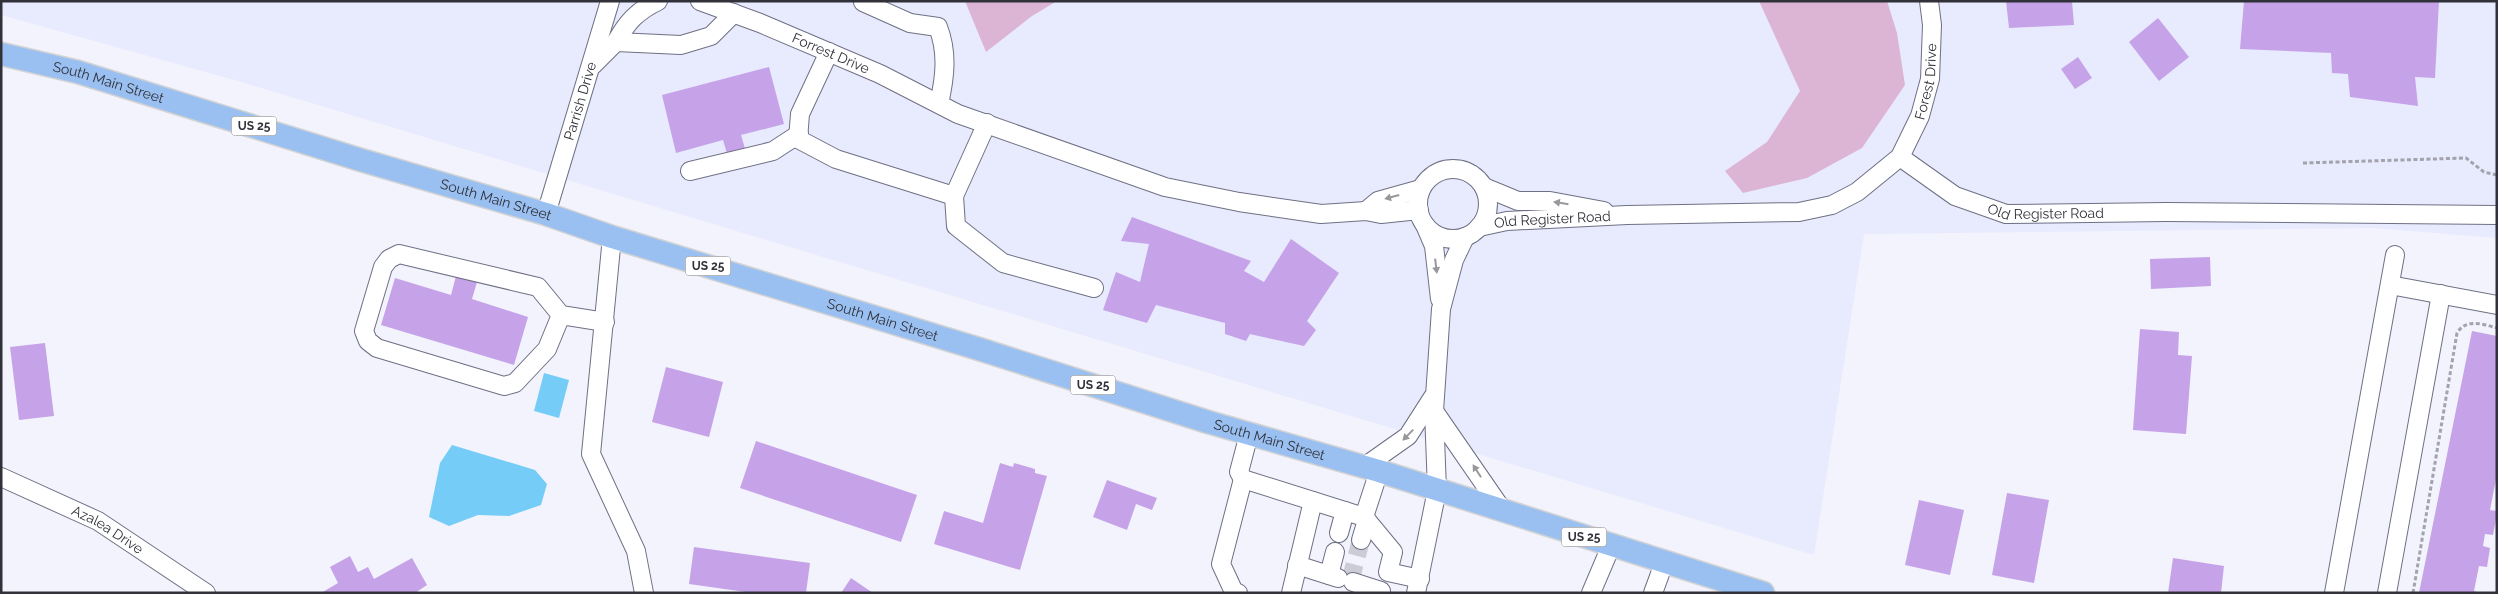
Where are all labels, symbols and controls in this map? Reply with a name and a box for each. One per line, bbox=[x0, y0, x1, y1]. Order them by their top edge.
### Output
street label: Forrest Drive bbox=[790, 30, 872, 77]
street label: Forest Drive bbox=[1911, 43, 1939, 122]
street label: South Main Street bbox=[51, 58, 166, 106]
street label: Parrish Drive bbox=[561, 60, 599, 142]
road number: US 25 bbox=[232, 116, 276, 136]
street label: South Main Street bbox=[438, 176, 554, 223]
one-way arrow bbox=[1385, 194, 1400, 202]
one-way arrow bbox=[1553, 199, 1569, 207]
street label: Old Register Road bbox=[1985, 200, 2104, 223]
street label: Old Register Road bbox=[1493, 208, 1611, 232]
road number: US 25 bbox=[686, 256, 730, 276]
one-way arrow bbox=[1432, 258, 1440, 274]
street label: South Main Street bbox=[825, 295, 940, 344]
road number: US 25 bbox=[1070, 376, 1116, 394]
street label: South Main Street bbox=[1212, 416, 1327, 463]
one-way arrow bbox=[1402, 429, 1414, 441]
one-way arrow bbox=[1472, 464, 1481, 477]
street label: Azalea Drive bbox=[69, 502, 146, 557]
road number: US 25 bbox=[1562, 528, 1606, 546]

